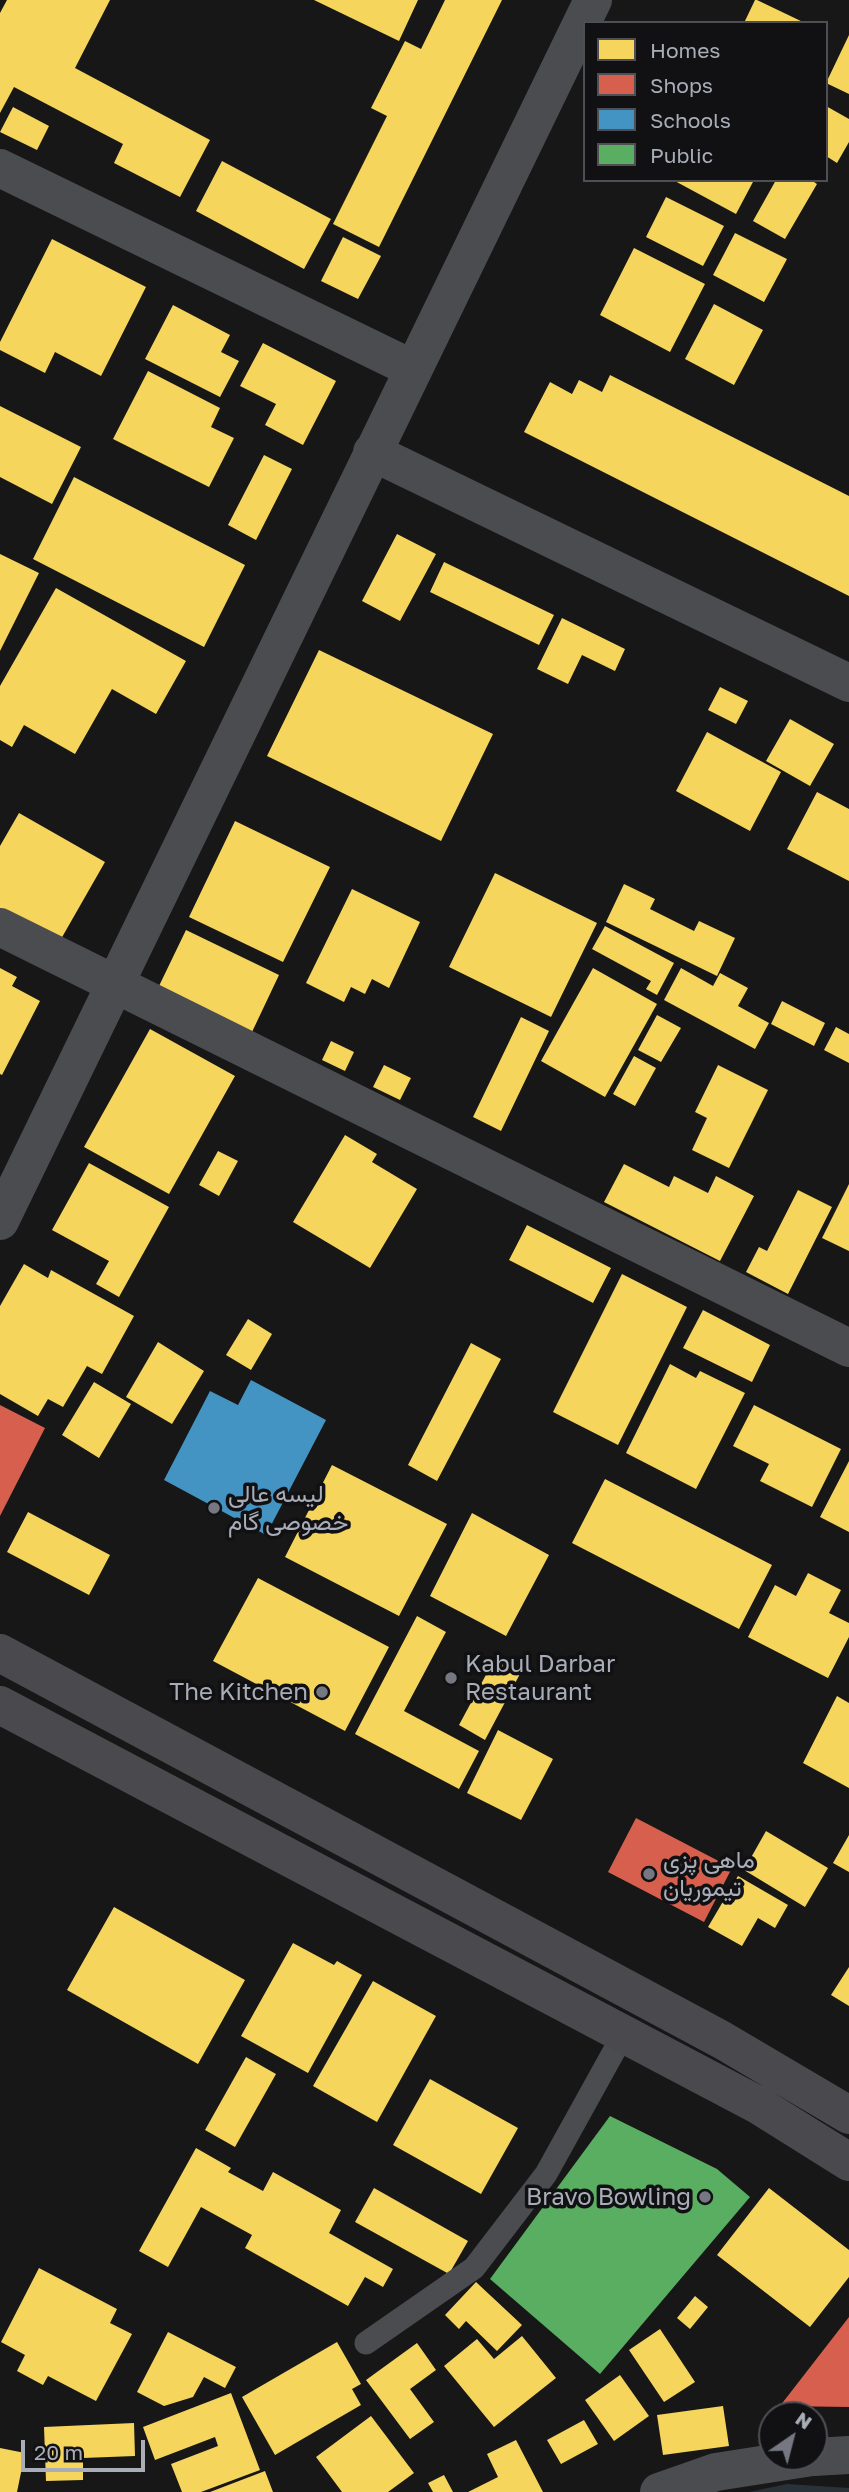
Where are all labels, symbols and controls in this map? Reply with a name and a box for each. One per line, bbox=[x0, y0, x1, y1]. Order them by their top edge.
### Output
legend bbox=[583, 21, 828, 182]
text: Homes bbox=[650, 37, 720, 63]
text: Shops bbox=[650, 72, 713, 98]
text: Schools bbox=[650, 107, 731, 133]
text: Public bbox=[650, 142, 713, 168]
place label: لیسه عالی خصوصی گام bbox=[228, 1480, 348, 1536]
marker: لیسه عالی خصوصی گام bbox=[206, 1500, 222, 1516]
place label: Kabul Darbar Restaurant bbox=[465, 1650, 615, 1706]
marker: Kabul Darbar Restaurant bbox=[443, 1670, 459, 1686]
place label: The Kitchen bbox=[169, 1678, 308, 1706]
marker: The Kitchen bbox=[314, 1684, 330, 1700]
place label: ماهی پزی تیموریان bbox=[663, 1846, 755, 1902]
marker: ماهی پزی تیموریان bbox=[641, 1866, 657, 1882]
place label: Bravo Bowling bbox=[526, 2183, 691, 2211]
marker: Bravo Bowling bbox=[697, 2189, 713, 2205]
north arrow bbox=[758, 2401, 828, 2471]
text: N bbox=[792, 2406, 817, 2434]
scale bar bbox=[24, 2426, 149, 2470]
text: 20 m bbox=[34, 2439, 83, 2465]

